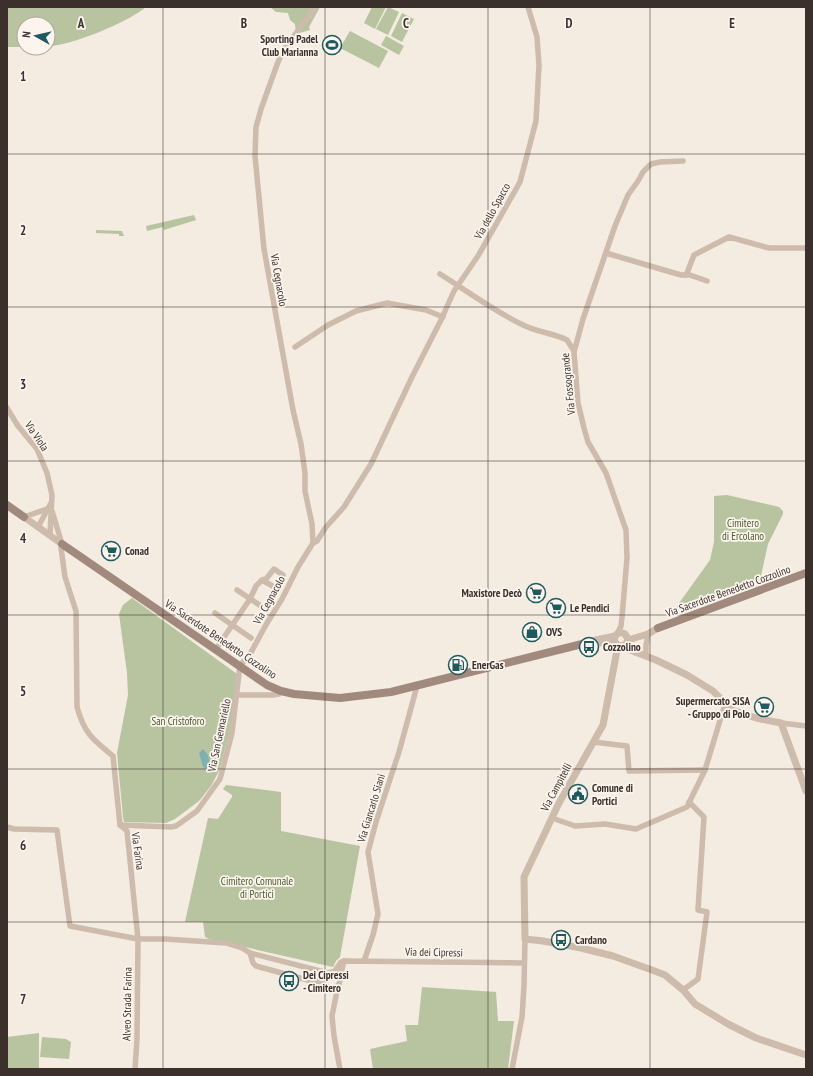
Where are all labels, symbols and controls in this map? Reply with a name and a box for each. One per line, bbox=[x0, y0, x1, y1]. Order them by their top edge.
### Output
text: A bbox=[77, 15, 85, 32]
text: B bbox=[241, 15, 247, 32]
text: C bbox=[403, 15, 409, 32]
text: D bbox=[566, 15, 573, 32]
text: E bbox=[729, 15, 735, 32]
north arrow bbox=[16, 16, 56, 56]
text: N bbox=[19, 31, 33, 39]
place label: Sporting Padel Club Marianna bbox=[260, 32, 318, 59]
sports icon: Sporting Padel Club Marianna bbox=[321, 34, 343, 56]
text: 1 bbox=[20, 68, 26, 85]
street label: Via dello Spacco bbox=[470, 180, 513, 242]
text: 2 bbox=[20, 222, 26, 239]
street label: Via Cegnacolo bbox=[267, 252, 291, 308]
street label: Via Fossogrande bbox=[558, 352, 578, 417]
text: 3 bbox=[20, 376, 26, 393]
street label: Via Viola bbox=[21, 418, 52, 454]
park label: Cimitero di Ercolano bbox=[722, 516, 764, 543]
text: 4 bbox=[20, 530, 27, 547]
supermarket icon: Conad bbox=[100, 540, 122, 562]
place label: Conad bbox=[125, 544, 149, 558]
street label: Via Sacerdote Benedetto Cozzolino bbox=[663, 562, 793, 620]
street label: Via Cegnacolo bbox=[249, 573, 288, 628]
supermarket icon: Maxistore Decò bbox=[525, 582, 547, 604]
place label: Maxistore Decò bbox=[462, 586, 522, 600]
street label: Via Sacerdote Benedetto Cozzolino bbox=[162, 596, 280, 682]
supermarket icon: Le Pendici bbox=[545, 597, 567, 619]
place label: Le Pendici bbox=[570, 601, 610, 615]
shop icon: OVS bbox=[521, 621, 543, 643]
place label: OVS bbox=[546, 625, 562, 639]
bus stop icon: Cozzolino bbox=[578, 636, 600, 658]
place label: Cozzolino bbox=[603, 640, 641, 654]
fuel station icon: EnerGas bbox=[447, 654, 469, 676]
place label: EnerGas bbox=[472, 658, 504, 672]
text: 5 bbox=[20, 683, 26, 700]
place label: Supermercato SISA - Gruppo di Polo bbox=[676, 694, 750, 721]
supermarket icon: Supermercato SISA - Gruppo di Polo bbox=[753, 696, 775, 718]
street label: Via San Gennariello bbox=[204, 697, 234, 774]
park label: San Cristoforo bbox=[151, 714, 205, 728]
street label: Via Campitelli bbox=[537, 760, 575, 814]
street label: Via Giancarlo Siani bbox=[354, 772, 388, 845]
place label: Comune di Portici bbox=[592, 781, 634, 808]
public building icon: Comune di Portici bbox=[567, 783, 589, 805]
street label: Via Farina bbox=[128, 830, 148, 871]
text: 6 bbox=[20, 837, 26, 854]
park label: Cimitero Comunale di Portici bbox=[221, 874, 294, 901]
bus stop icon: Cardano bbox=[550, 929, 572, 951]
place label: Cardano bbox=[575, 933, 607, 947]
street label: Via dei Cipressi bbox=[404, 944, 463, 960]
street label: Alveo Strada Farina bbox=[119, 967, 135, 1041]
place label: Dei Cipressi - Cimitero bbox=[303, 968, 349, 995]
bus stop icon: Dei Cipressi - Cimitero bbox=[278, 970, 300, 992]
text: 7 bbox=[20, 991, 26, 1008]

